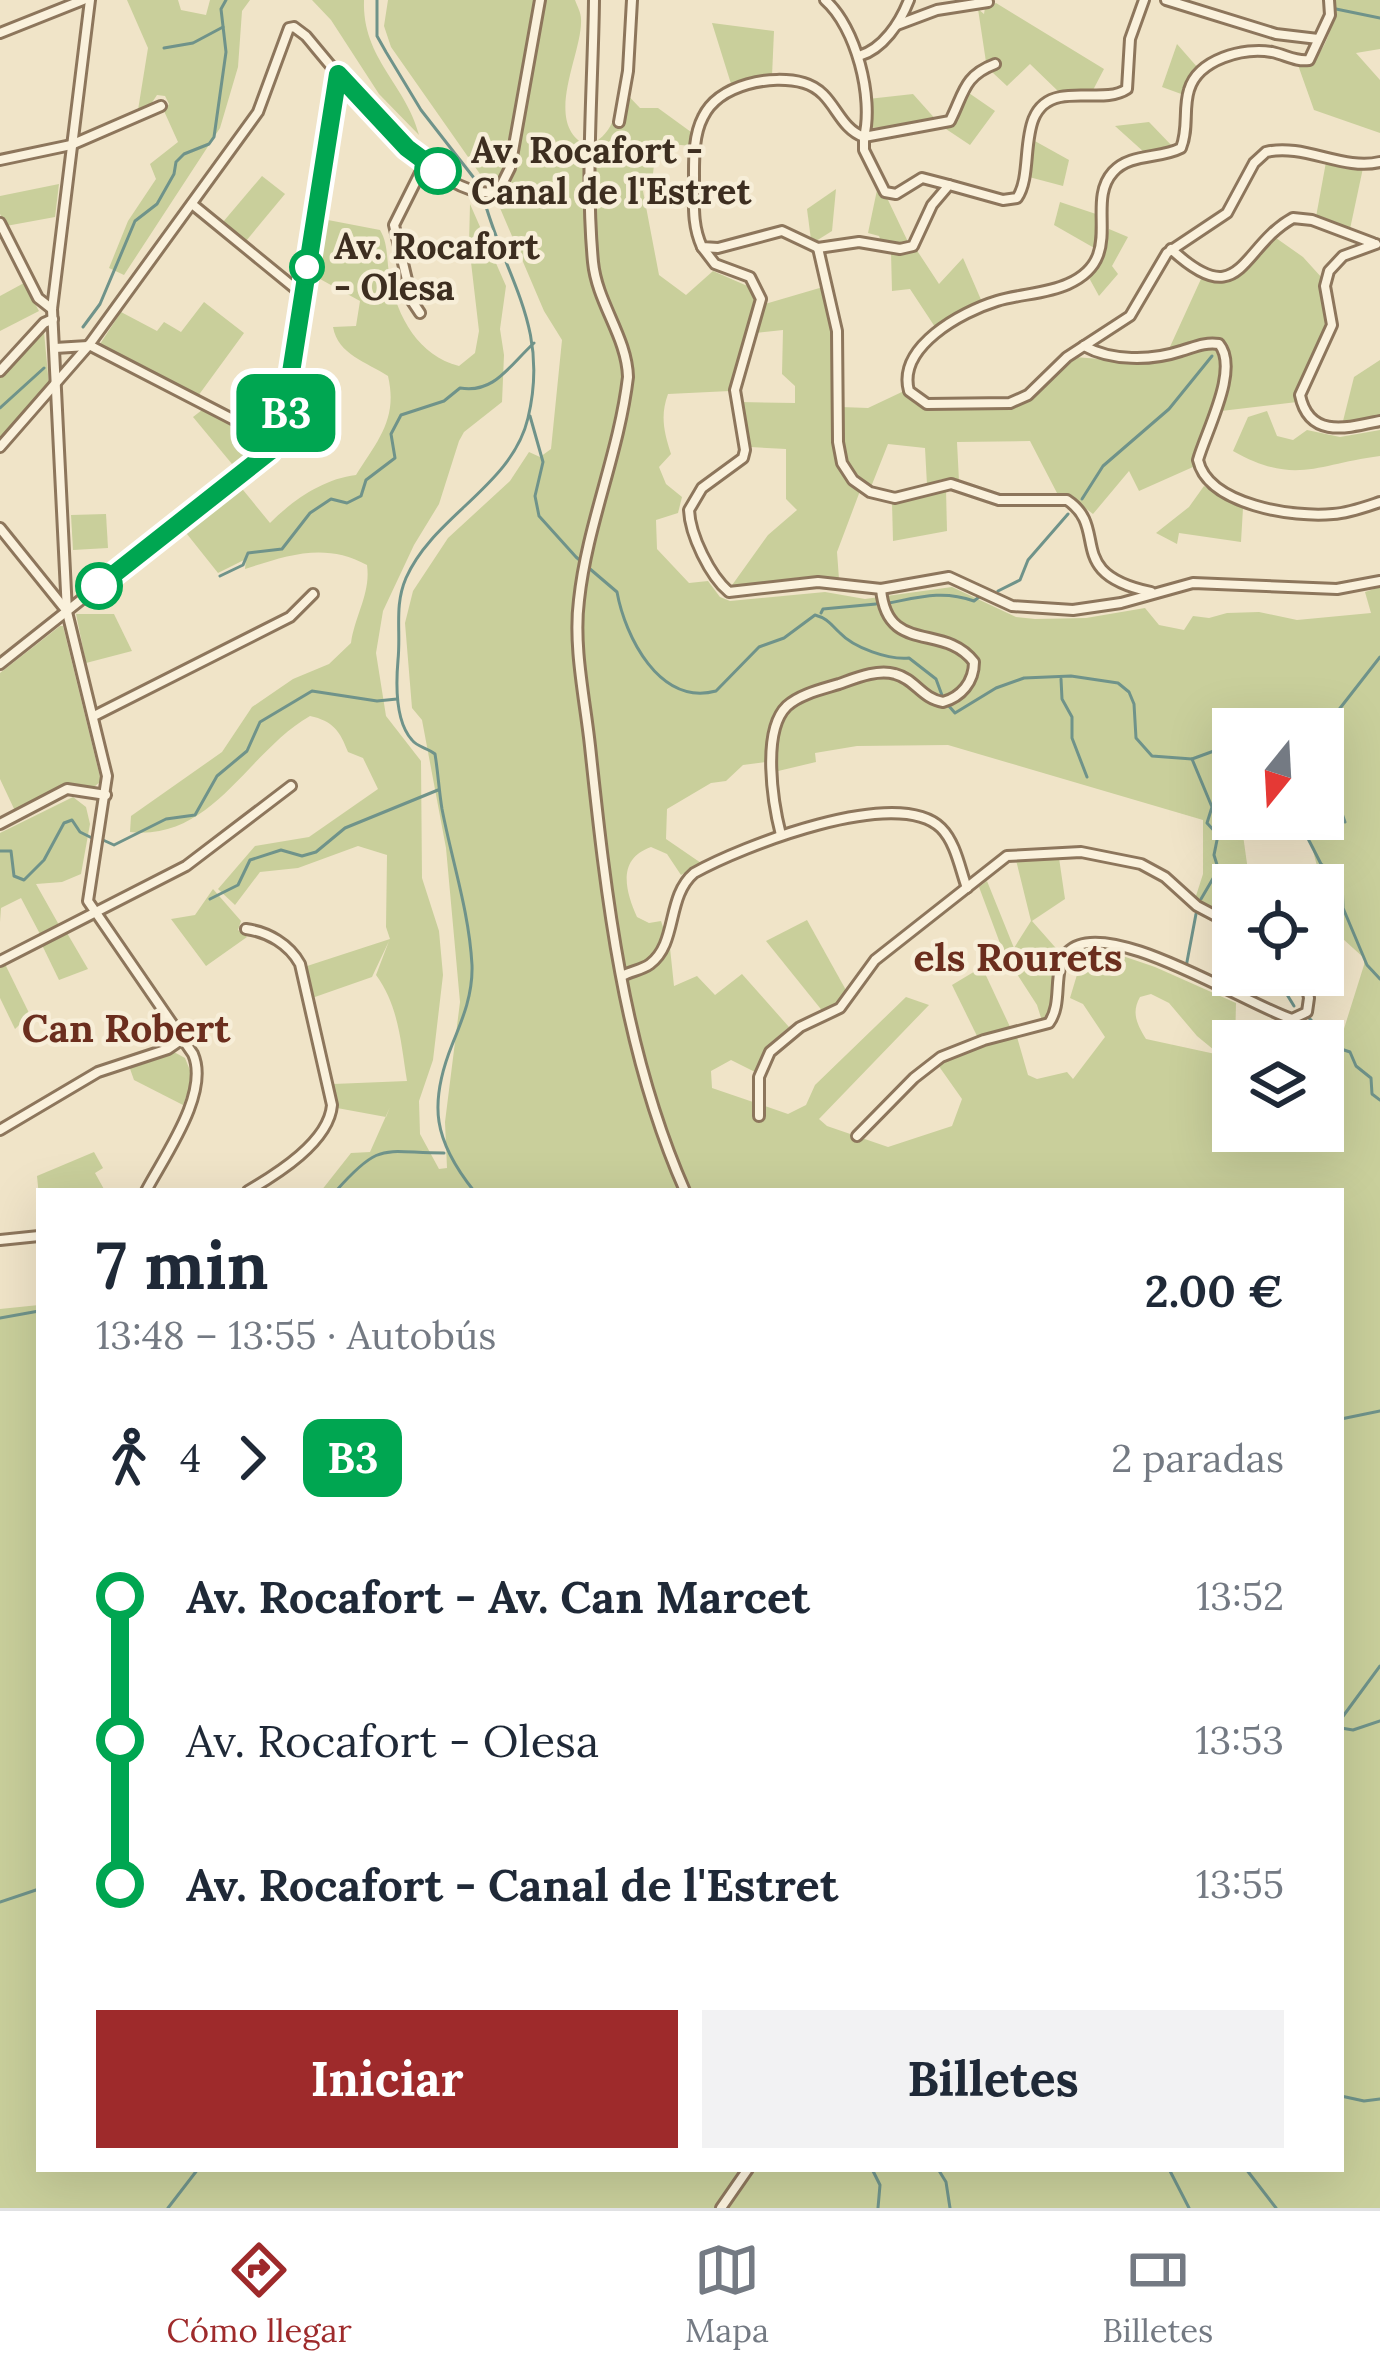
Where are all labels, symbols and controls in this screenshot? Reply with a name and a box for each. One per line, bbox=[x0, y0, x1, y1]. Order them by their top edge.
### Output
place label: Av. Rocafort - Canal de l'Estret bbox=[471, 127, 752, 214]
marker: Av. Rocafort - Canal de l'Estret bbox=[416, 149, 460, 193]
place label: Av. Rocafort - Olesa bbox=[334, 223, 541, 310]
marker: Av. Rocafort - Olesa bbox=[291, 251, 323, 283]
line badge: B3 bbox=[232, 374, 340, 452]
text: B3 bbox=[260, 386, 312, 440]
unlabelled marker bbox=[77, 564, 121, 608]
north arrow bbox=[1212, 708, 1344, 840]
map controls bbox=[1212, 708, 1344, 1152]
button: locate bbox=[1212, 864, 1344, 996]
district label: els Rourets bbox=[913, 932, 1123, 982]
district label: Can Robert bbox=[22, 1003, 231, 1053]
button: layers bbox=[1212, 1020, 1344, 1152]
text: 7 min bbox=[96, 1223, 269, 1307]
text: 2.00 € bbox=[1145, 1262, 1284, 1319]
text: 13:48 – 13:55 · Autobús bbox=[96, 1310, 496, 1360]
icon: walk bbox=[96, 1425, 162, 1491]
icon: forward bbox=[219, 1425, 285, 1491]
text: B3 bbox=[327, 1431, 378, 1485]
text: 4 bbox=[180, 1433, 201, 1483]
text: 2 paradas bbox=[1111, 1433, 1284, 1483]
text: Av. Rocafort - Av. Can Marcet bbox=[186, 1568, 810, 1625]
text: 13:52 bbox=[1196, 1571, 1284, 1621]
text: Av. Rocafort - Olesa bbox=[186, 1712, 599, 1769]
text: 13:53 bbox=[1195, 1715, 1284, 1765]
text: Av. Rocafort - Canal de l'Estret bbox=[186, 1856, 838, 1913]
text: 13:55 bbox=[1196, 1859, 1284, 1909]
button: Iniciar bbox=[96, 2010, 678, 2148]
button: Billetes bbox=[702, 2010, 1284, 2148]
tab: Cómo llegar bbox=[167, 2237, 352, 2351]
tab: Mapa bbox=[685, 2237, 769, 2351]
tab: Billetes bbox=[1102, 2237, 1213, 2351]

